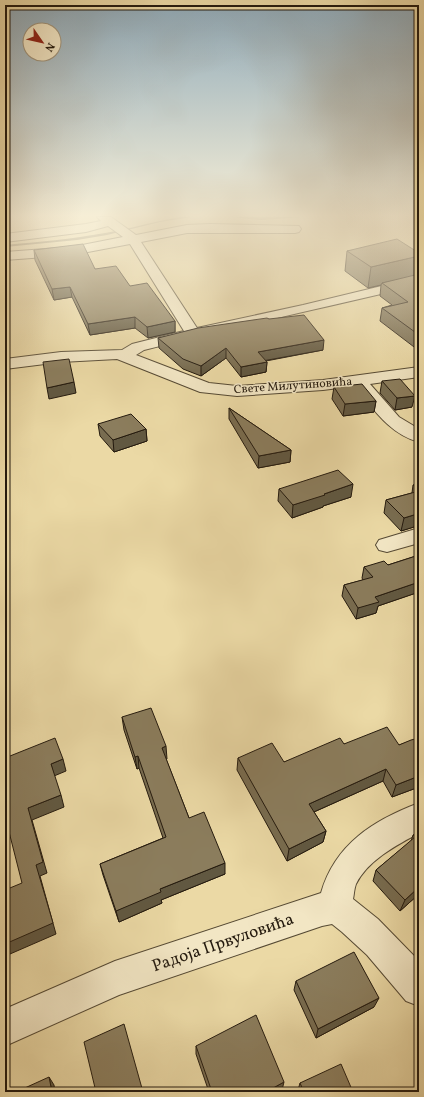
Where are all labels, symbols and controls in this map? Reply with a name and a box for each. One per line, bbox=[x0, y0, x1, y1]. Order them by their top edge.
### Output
north arrow bbox=[22, 22, 62, 62]
text: N bbox=[41, 39, 58, 54]
street label: Свете Милутиновића bbox=[233, 374, 353, 398]
street label: Радоја Првуловића bbox=[149, 908, 297, 978]

